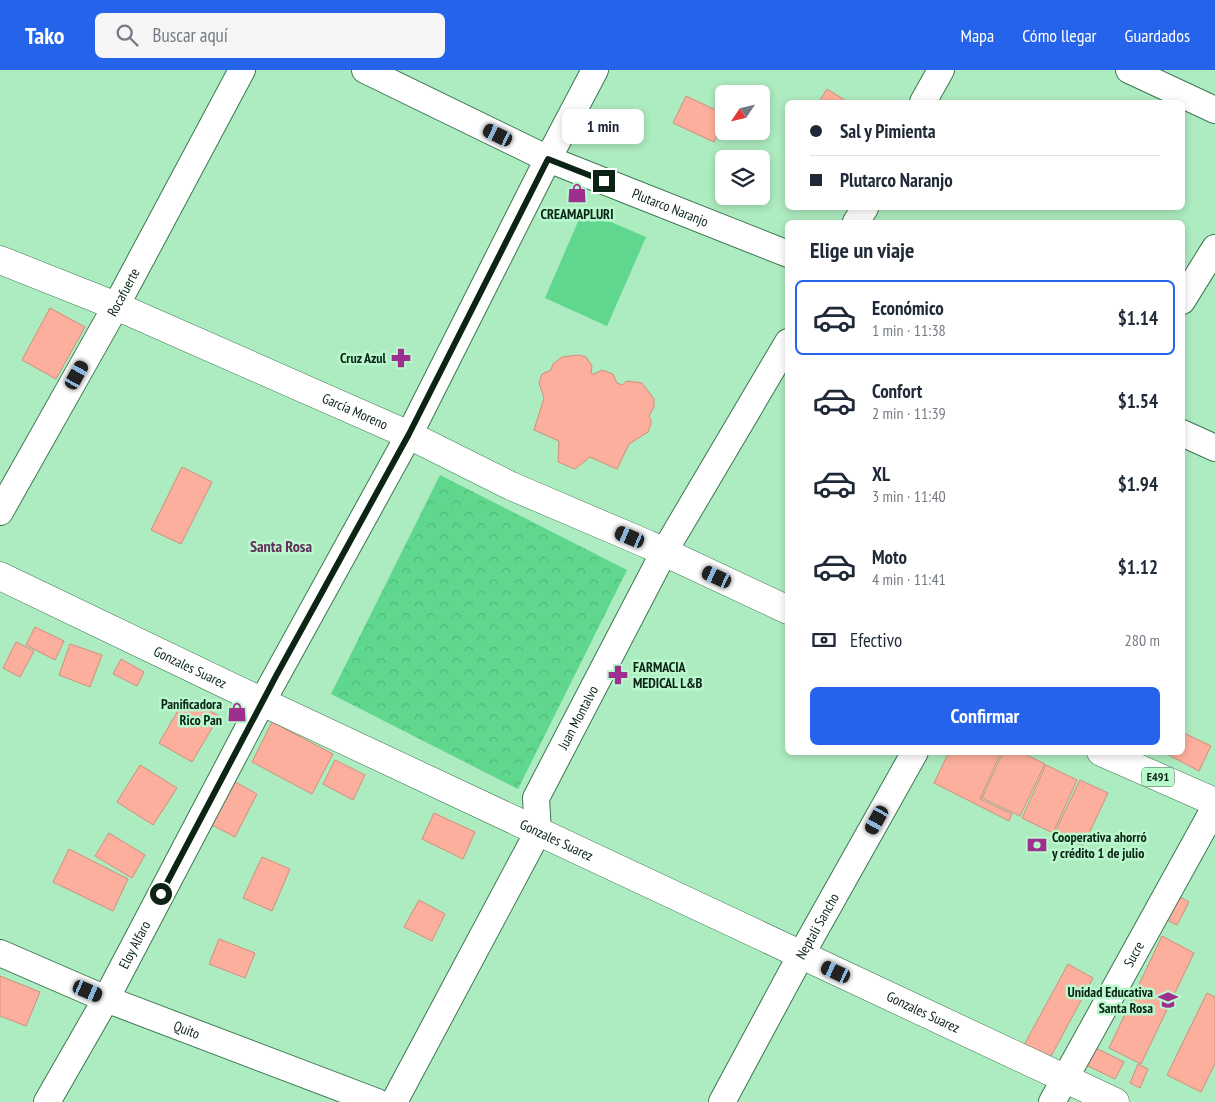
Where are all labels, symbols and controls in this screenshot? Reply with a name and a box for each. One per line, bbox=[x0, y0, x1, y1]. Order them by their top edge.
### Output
search box bbox=[95, 13, 445, 58]
text: Tako bbox=[25, 20, 65, 51]
icon: search bbox=[113, 21, 141, 49]
text: Buscar aquí bbox=[153, 23, 228, 47]
text: Mapa bbox=[960, 24, 994, 47]
text: Cómo llegar bbox=[1022, 24, 1097, 47]
text: Guardados bbox=[1125, 24, 1190, 47]
north arrow bbox=[715, 85, 770, 140]
map controls bbox=[715, 85, 770, 205]
callout: 1 min bbox=[563, 108, 645, 144]
text: 1 min bbox=[587, 116, 619, 136]
text: Sal y Pimienta bbox=[840, 119, 936, 143]
car bbox=[481, 122, 514, 148]
button: layers bbox=[715, 150, 770, 205]
text: Plutarco Naranjo bbox=[840, 168, 953, 192]
route end bbox=[593, 170, 615, 192]
shop icon: CREAMAPLURI bbox=[566, 182, 588, 204]
street label: Plutarco Naranjo bbox=[629, 184, 711, 231]
place label: CREAMAPLURI bbox=[541, 205, 613, 223]
text: Elige un viaje bbox=[810, 236, 914, 264]
street label: Rocafuerte bbox=[103, 265, 144, 320]
icon: car bbox=[812, 295, 857, 340]
text: Económico bbox=[872, 296, 944, 320]
text: $1.14 bbox=[1118, 306, 1158, 330]
text: 1 min · 11:38 bbox=[872, 320, 946, 340]
pharmacy icon: Cruz Azul bbox=[390, 347, 412, 369]
place label: Cruz Azul bbox=[340, 349, 387, 367]
car bbox=[63, 358, 90, 392]
icon: car bbox=[812, 378, 857, 423]
text: Confort bbox=[872, 379, 922, 403]
street label: García Moreno bbox=[320, 389, 391, 434]
text: $1.54 bbox=[1118, 389, 1158, 413]
text: 2 min · 11:39 bbox=[872, 403, 946, 423]
icon: car bbox=[812, 461, 857, 506]
text: XL bbox=[872, 462, 890, 486]
text: $1.94 bbox=[1118, 472, 1158, 496]
text: 3 min · 11:40 bbox=[872, 486, 946, 506]
car bbox=[613, 524, 646, 550]
district label: Santa Rosa bbox=[250, 536, 312, 556]
icon: car bbox=[812, 544, 857, 589]
text: Moto bbox=[872, 545, 907, 569]
text: $1.12 bbox=[1118, 555, 1158, 579]
car bbox=[700, 564, 733, 590]
text: 4 min · 11:41 bbox=[872, 569, 946, 589]
icon: cash bbox=[810, 626, 838, 654]
text: Efectivo bbox=[850, 628, 902, 652]
text: 280 m bbox=[1125, 630, 1160, 650]
street label: Gonzales Suarez bbox=[151, 642, 230, 692]
place label: FARMACIA MEDICAL L&B bbox=[633, 658, 703, 692]
pharmacy icon: FARMACIA MEDICAL L&B bbox=[607, 664, 629, 686]
street label: Juan Montalvo bbox=[553, 682, 602, 753]
button: Confirmar bbox=[810, 687, 1160, 745]
place label: Panificadora Rico Pan bbox=[161, 695, 222, 729]
shop icon: Panificadora Rico Pan bbox=[226, 701, 248, 723]
road number: E491 bbox=[1142, 768, 1174, 786]
car bbox=[863, 803, 890, 837]
street label: Gonzales Suarez bbox=[517, 815, 596, 865]
place label: Cooperativa ahorró y crédito 1 de julio bbox=[1051, 828, 1147, 862]
bank icon: Cooperativa ahorró y crédito 1 de julio bbox=[1026, 834, 1048, 856]
route start bbox=[150, 883, 172, 905]
street label: Neptali Sancho bbox=[791, 890, 843, 962]
street label: Eloy Alfaro bbox=[115, 918, 154, 972]
street label: Sucre bbox=[1119, 938, 1148, 970]
car bbox=[819, 959, 852, 985]
car bbox=[71, 978, 104, 1004]
place label: Unidad Educativa Santa Rosa bbox=[1067, 983, 1153, 1017]
street label: Gonzales Suarez bbox=[884, 987, 963, 1037]
school or university icon: Unidad Educativa Santa Rosa bbox=[1157, 989, 1179, 1011]
street label: Quito bbox=[171, 1017, 202, 1043]

